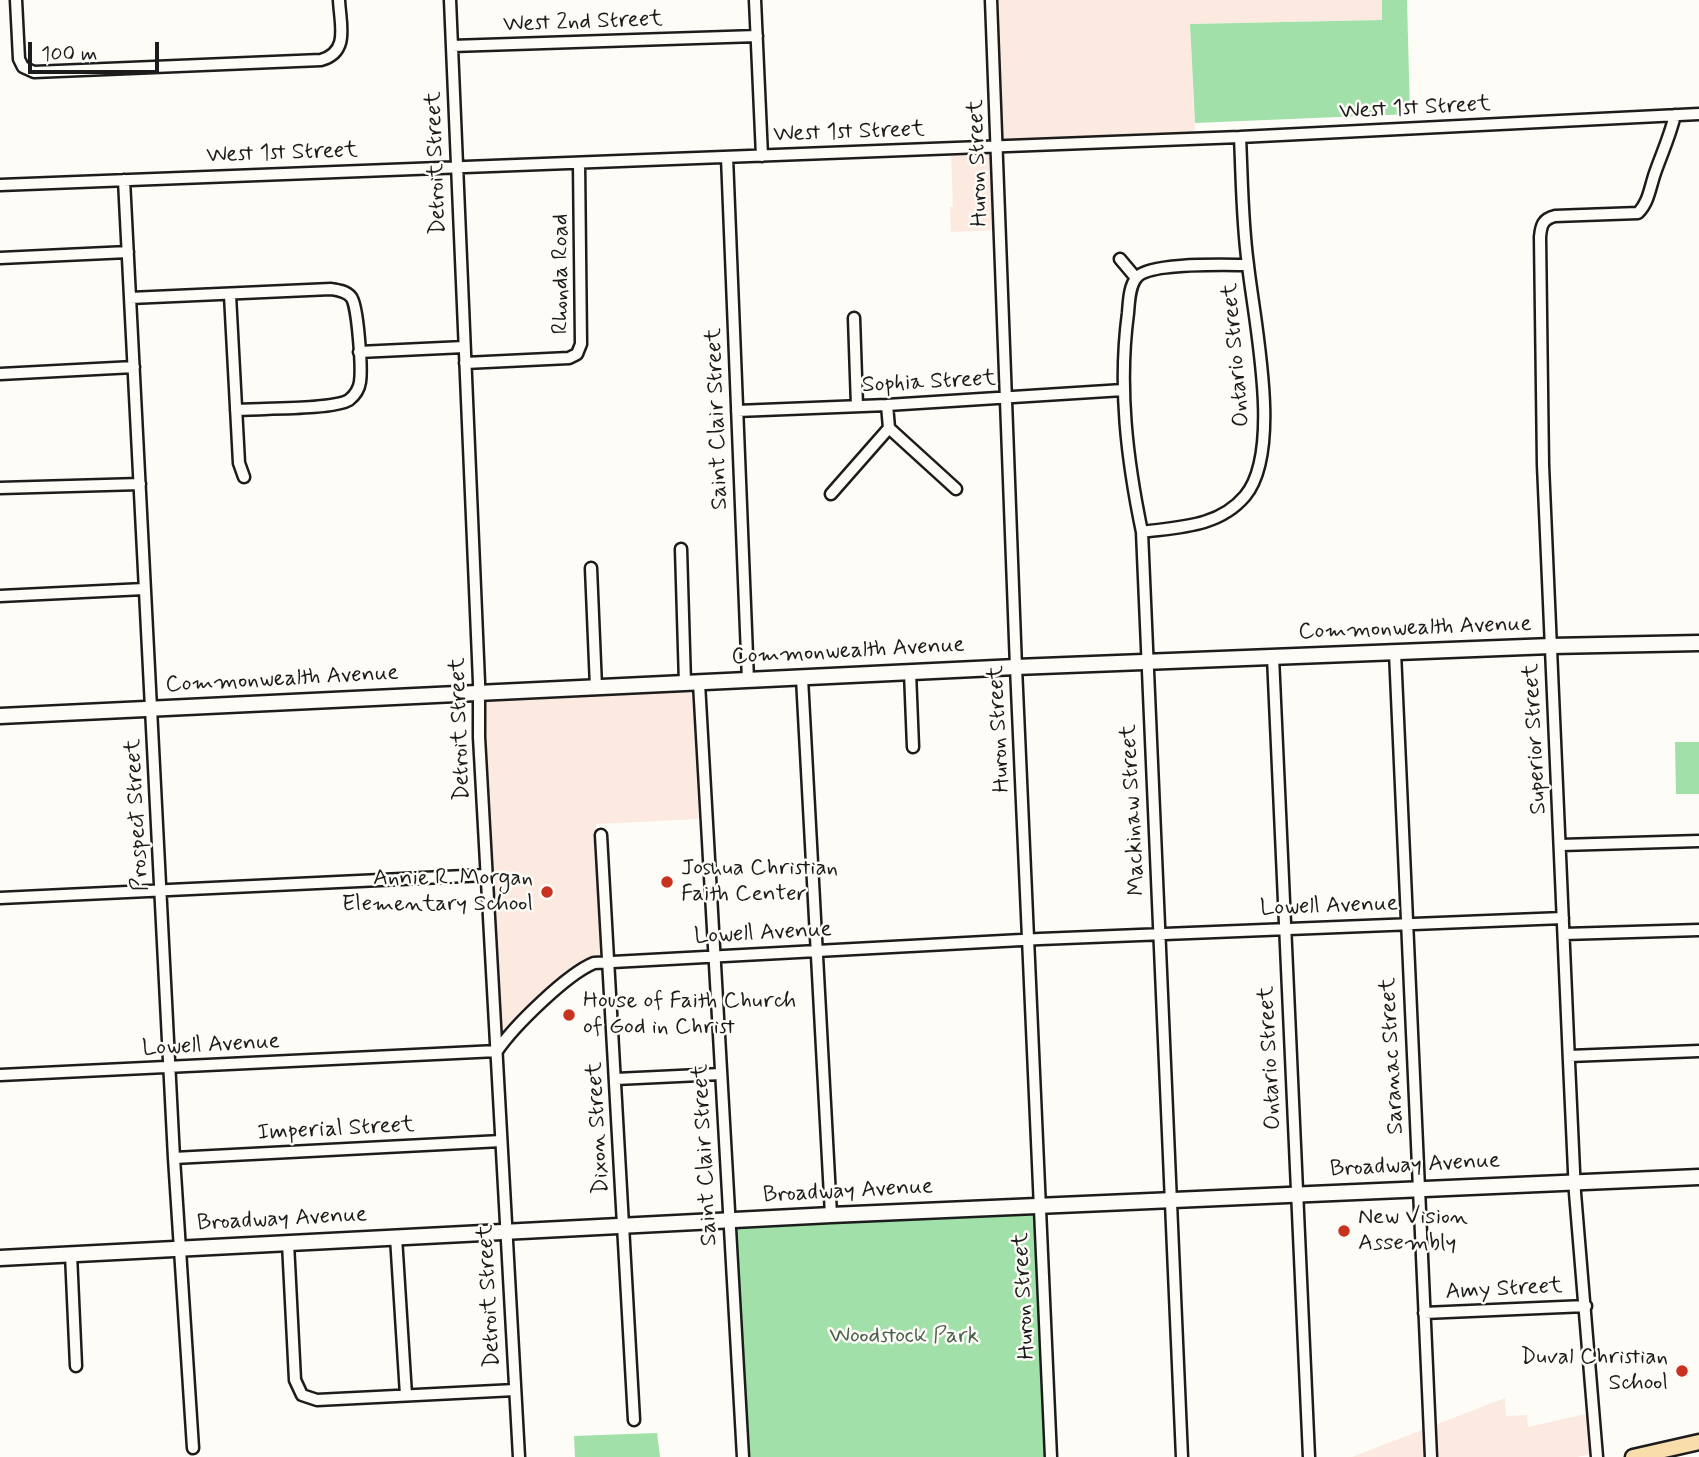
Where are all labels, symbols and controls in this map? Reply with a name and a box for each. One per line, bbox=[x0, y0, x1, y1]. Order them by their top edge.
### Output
street label: West 2nd Street bbox=[503, 6, 663, 40]
scale bar bbox=[32, 28, 163, 72]
text: 100 m bbox=[41, 40, 97, 68]
street label: Detroit Street bbox=[421, 91, 453, 235]
street label: West 1st Street bbox=[1339, 91, 1491, 127]
street label: Huron Street bbox=[963, 99, 995, 227]
street label: West 1st Street bbox=[773, 117, 925, 149]
street label: West 1st Street bbox=[206, 138, 358, 170]
street label: Rhonda Road bbox=[548, 214, 576, 334]
street label: Ontario Street bbox=[1217, 282, 1257, 428]
street label: Saint Clair Street bbox=[701, 327, 735, 511]
street label: Sophia Street bbox=[861, 366, 997, 400]
street label: Commonwealth Avenue bbox=[1298, 611, 1532, 647]
street label: Commonwealth Avenue bbox=[731, 632, 965, 672]
street label: Detroit Street bbox=[445, 657, 477, 801]
street label: Commonwealth Avenue bbox=[165, 660, 399, 700]
street label: Superior Street bbox=[1518, 663, 1554, 815]
street label: Huron Street bbox=[983, 665, 1017, 793]
street label: Mackinaw Street bbox=[1116, 724, 1152, 896]
street label: Prospect Street bbox=[120, 738, 156, 892]
place label: Joshua Christian Faith Center bbox=[681, 855, 838, 909]
place label: Annie R. Morgan Elementary School bbox=[342, 865, 533, 919]
marker: Joshua Christian Faith Center bbox=[659, 874, 675, 890]
marker: Annie R. Morgan Elementary School bbox=[539, 884, 555, 900]
street label: Lowell Avenue bbox=[1260, 891, 1398, 923]
street label: Lowell Avenue bbox=[693, 917, 833, 951]
street label: Saranac Street bbox=[1375, 977, 1411, 1135]
street label: Ontario Street bbox=[1253, 985, 1289, 1131]
place label: House of Faith Church of God in Christ bbox=[583, 988, 796, 1042]
marker: House of Faith Church of God in Christ bbox=[561, 1007, 577, 1023]
street label: Lowell Avenue bbox=[141, 1029, 281, 1063]
street label: Dixon Street bbox=[582, 1061, 616, 1195]
street label: Saint Clair Street bbox=[687, 1063, 725, 1247]
street label: Imperial Street bbox=[257, 1112, 415, 1148]
street label: Broadway Avenue bbox=[1329, 1148, 1501, 1184]
street label: Broadway Avenue bbox=[762, 1174, 934, 1210]
street label: Broadway Avenue bbox=[196, 1202, 368, 1238]
place label: New Vision Assembly bbox=[1358, 1204, 1468, 1258]
marker: New Vision Assembly bbox=[1336, 1223, 1352, 1239]
street label: Detroit Street bbox=[472, 1224, 508, 1368]
street label: Huron Street bbox=[1008, 1232, 1042, 1360]
street label: Amy Street bbox=[1445, 1273, 1563, 1307]
park label: Woodstock Park bbox=[829, 1323, 979, 1351]
place label: Duval Christian School bbox=[1520, 1344, 1668, 1398]
marker: Duval Christian School bbox=[1674, 1363, 1690, 1379]

